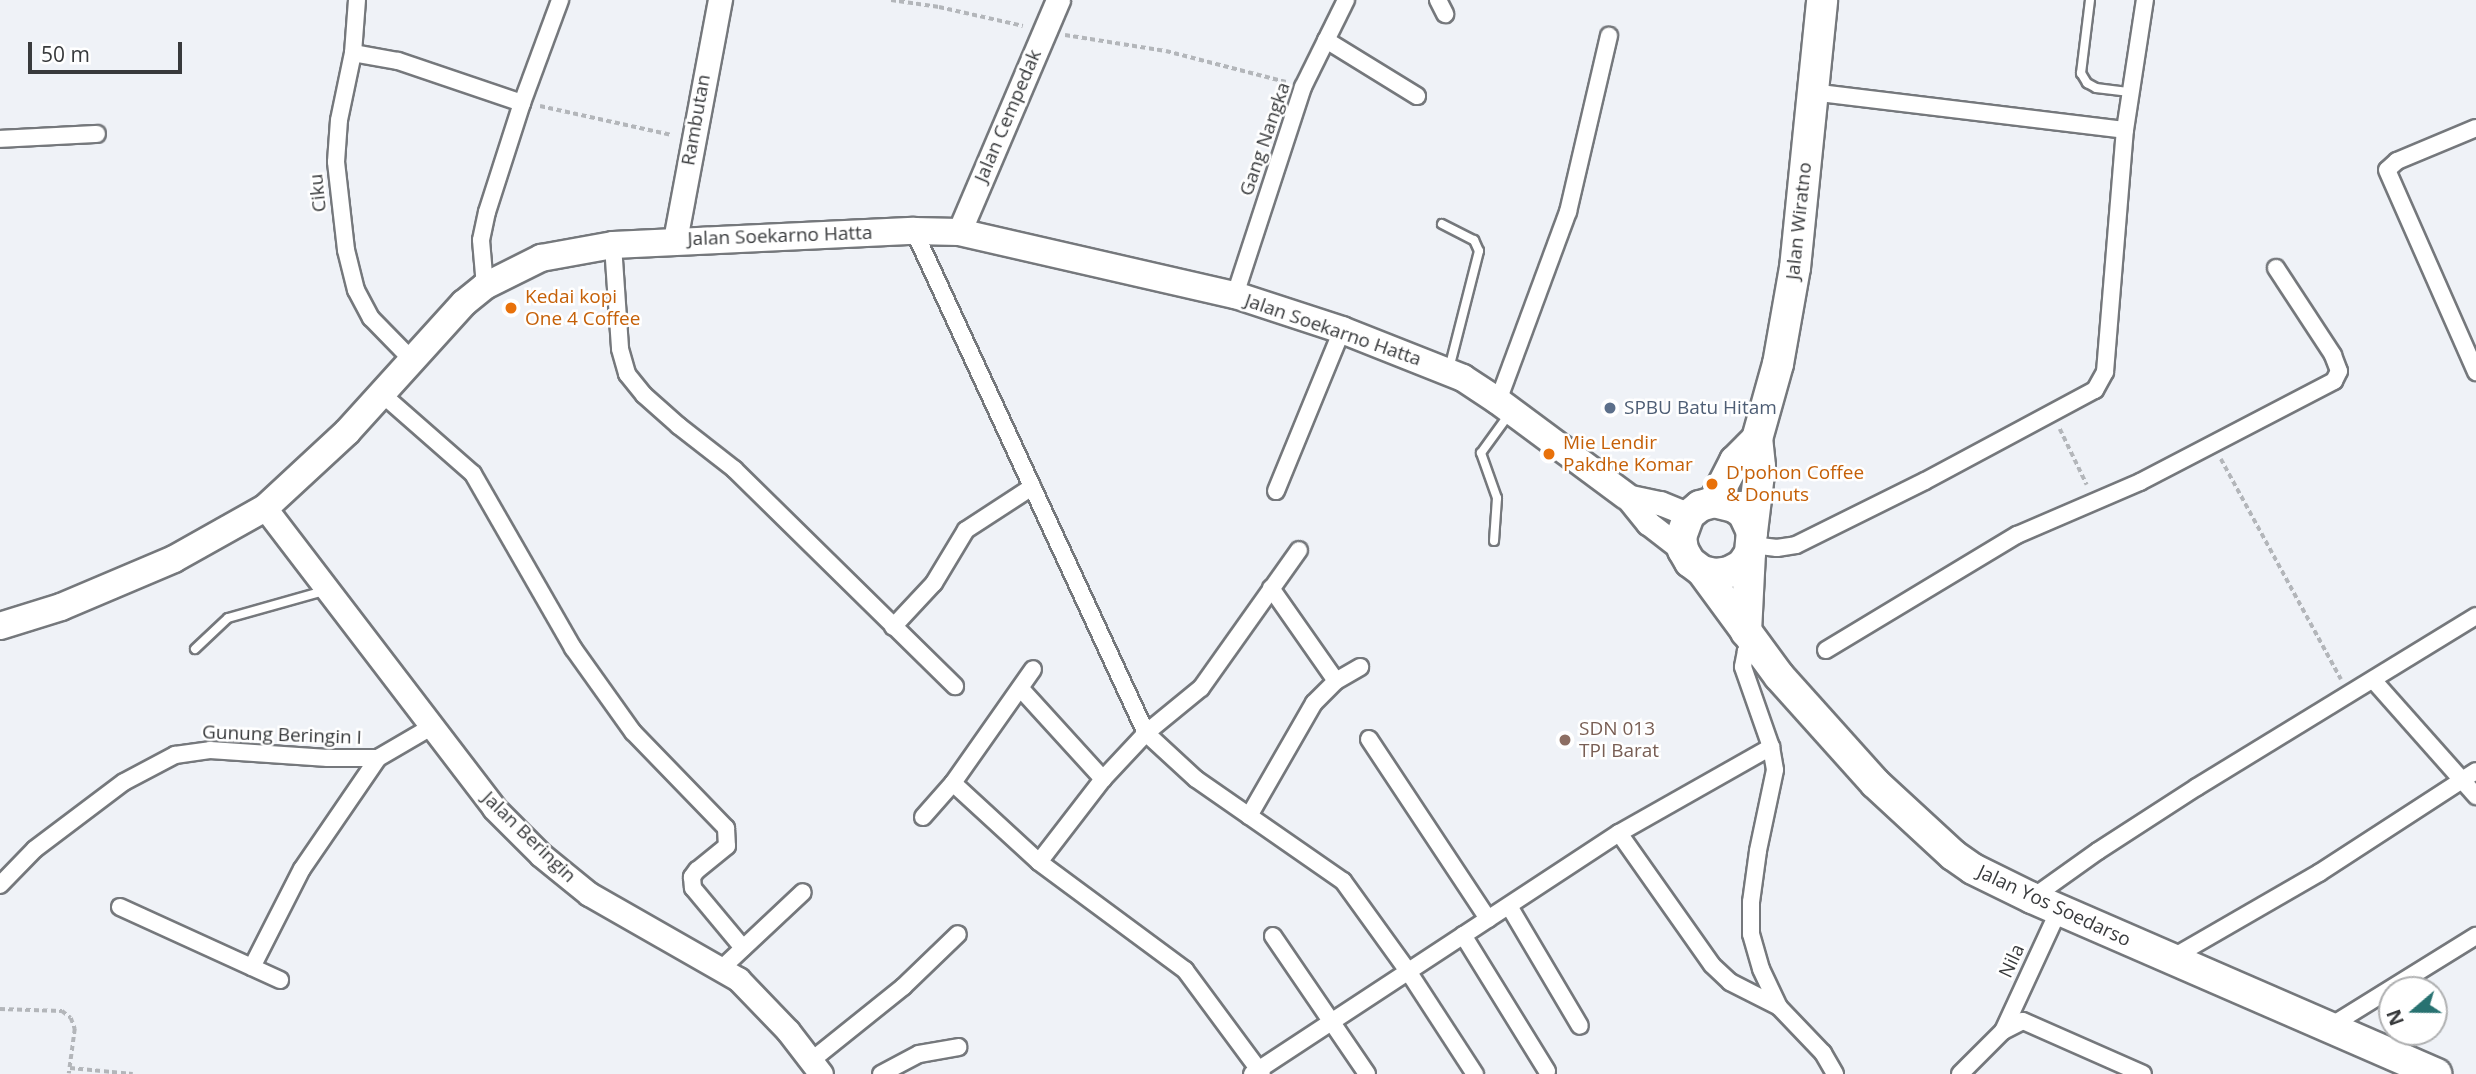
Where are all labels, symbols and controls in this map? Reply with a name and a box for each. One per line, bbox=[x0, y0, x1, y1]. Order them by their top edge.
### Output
scale bar bbox=[32, 28, 186, 72]
text: 50 m bbox=[41, 40, 90, 68]
street label: Jalan Cempedak bbox=[970, 46, 1046, 186]
street label: Rambutan bbox=[677, 73, 715, 167]
street label: Gang Nangka bbox=[1235, 79, 1295, 199]
street label: Jalan Wiratno bbox=[1781, 161, 1817, 281]
street label: Ciku bbox=[305, 173, 331, 213]
street label: Jalan Soekarno Hatta bbox=[687, 221, 873, 251]
place label: Kedai kopi One 4 Coffee bbox=[525, 286, 640, 330]
street label: Jalan Soekarno Hatta bbox=[1242, 289, 1424, 371]
marker: Kedai kopi One 4 Coffee bbox=[503, 300, 519, 316]
place label: SPBU Batu Hitam bbox=[1624, 397, 1777, 419]
marker: SPBU Batu Hitam bbox=[1602, 400, 1618, 416]
place label: Mie Lendir Pakdhe Komar bbox=[1563, 432, 1693, 476]
marker: Mie Lendir Pakdhe Komar bbox=[1541, 446, 1557, 462]
place label: D'pohon Coffee & Donuts bbox=[1726, 462, 1864, 506]
marker: D'pohon Coffee & Donuts bbox=[1704, 476, 1720, 492]
place label: SDN 013 TPI Barat bbox=[1579, 718, 1659, 762]
street label: Gunung Beringin I bbox=[202, 721, 362, 749]
marker: SDN 013 TPI Barat bbox=[1557, 732, 1573, 748]
street label: Jalan Beringin bbox=[477, 787, 581, 887]
street label: Jalan Yos Soedarso bbox=[1974, 860, 2134, 952]
street label: Nila bbox=[1994, 941, 2030, 981]
north arrow bbox=[2378, 976, 2448, 1046]
text: N bbox=[2380, 1006, 2410, 1029]

